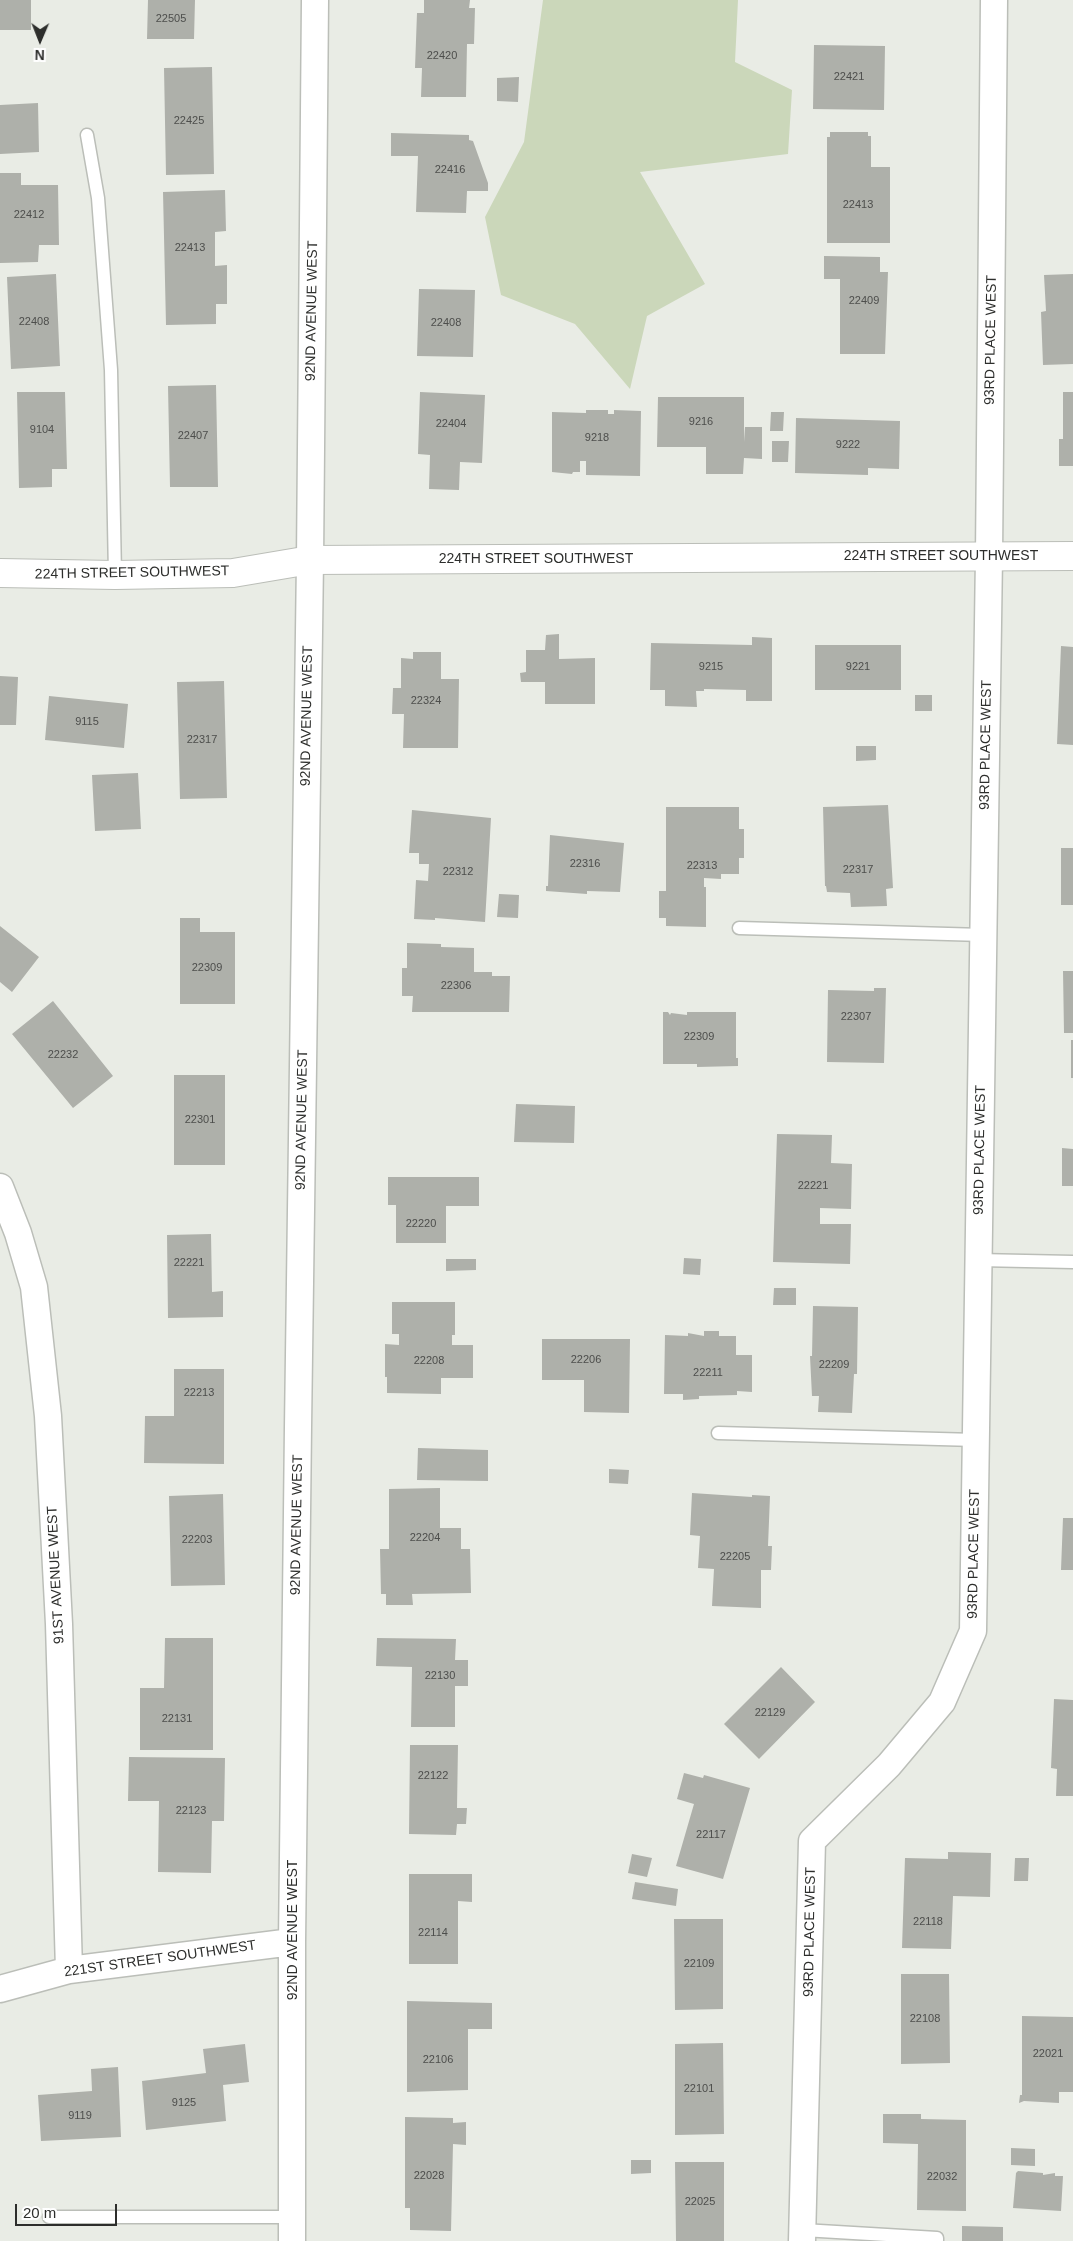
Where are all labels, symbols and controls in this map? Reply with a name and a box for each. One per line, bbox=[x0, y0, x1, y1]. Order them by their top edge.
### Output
house number: 22505 bbox=[156, 12, 186, 26]
north arrow bbox=[15, 15, 65, 65]
text: N bbox=[35, 47, 45, 63]
house number: 22420 bbox=[427, 49, 457, 63]
house number: 22421 bbox=[834, 70, 864, 84]
house number: 22425 bbox=[174, 114, 204, 128]
house number: 22416 bbox=[435, 163, 465, 177]
house number: 22413 bbox=[843, 198, 873, 212]
house number: 22412 bbox=[14, 208, 44, 222]
house number: 22413 bbox=[175, 241, 205, 255]
street label: 92ND AVENUE WEST bbox=[302, 241, 322, 381]
street label: 93RD PLACE WEST bbox=[981, 275, 1001, 405]
house number: 22409 bbox=[849, 294, 879, 308]
house number: 22408 bbox=[19, 315, 49, 329]
house number: 22408 bbox=[431, 316, 461, 330]
house number: 9216 bbox=[689, 415, 713, 429]
house number: 22404 bbox=[436, 417, 466, 431]
house number: 9104 bbox=[30, 423, 54, 437]
house number: 22407 bbox=[178, 429, 208, 443]
house number: 9218 bbox=[585, 431, 609, 445]
house number: 9222 bbox=[836, 438, 860, 452]
street label: 224TH STREET SOUTHWEST bbox=[844, 548, 1038, 564]
street label: 224TH STREET SOUTHWEST bbox=[439, 551, 633, 567]
street label: 224TH STREET SOUTHWEST bbox=[35, 563, 229, 583]
street label: 92ND AVENUE WEST bbox=[297, 646, 317, 786]
house number: 9215 bbox=[699, 660, 723, 674]
house number: 9221 bbox=[846, 660, 870, 674]
street label: 93RD PLACE WEST bbox=[976, 680, 996, 810]
house number: 22324 bbox=[411, 694, 441, 708]
house number: 9115 bbox=[75, 715, 99, 729]
house number: 22317 bbox=[187, 733, 217, 747]
house number: 22316 bbox=[570, 857, 600, 871]
house number: 22313 bbox=[687, 859, 717, 873]
house number: 22317 bbox=[843, 863, 873, 877]
house number: 22312 bbox=[443, 865, 473, 879]
house number: 22309 bbox=[192, 961, 222, 975]
house number: 22306 bbox=[441, 979, 471, 993]
house number: 22307 bbox=[841, 1010, 871, 1024]
house number: 22309 bbox=[684, 1030, 714, 1044]
house number: 22232 bbox=[48, 1048, 78, 1062]
street label: 92ND AVENUE WEST bbox=[292, 1050, 312, 1190]
street label: 93RD PLACE WEST bbox=[970, 1085, 990, 1215]
house number: 22301 bbox=[185, 1113, 215, 1127]
house number: 22221 bbox=[798, 1179, 828, 1193]
house number: 22220 bbox=[406, 1217, 436, 1231]
house number: 22221 bbox=[174, 1256, 204, 1270]
house number: 22206 bbox=[571, 1353, 601, 1367]
house number: 22208 bbox=[414, 1354, 444, 1368]
house number: 22209 bbox=[819, 1358, 849, 1372]
house number: 22211 bbox=[693, 1366, 723, 1380]
house number: 22213 bbox=[184, 1386, 214, 1400]
street label: 92ND AVENUE WEST bbox=[287, 1455, 307, 1595]
street label: 93RD PLACE WEST bbox=[964, 1489, 984, 1619]
street label: 91ST AVENUE WEST bbox=[44, 1506, 68, 1644]
house number: 22204 bbox=[410, 1531, 440, 1545]
house number: 22203 bbox=[182, 1533, 212, 1547]
house number: 22205 bbox=[720, 1550, 750, 1564]
house number: 22130 bbox=[425, 1669, 455, 1683]
house number: 22129 bbox=[755, 1706, 785, 1720]
house number: 22131 bbox=[162, 1712, 192, 1726]
house number: 22122 bbox=[418, 1769, 448, 1783]
house number: 22123 bbox=[176, 1804, 206, 1818]
house number: 22117 bbox=[696, 1828, 726, 1842]
street label: 92ND AVENUE WEST bbox=[285, 1860, 301, 2000]
street label: 93RD PLACE WEST bbox=[800, 1867, 820, 1997]
house number: 22118 bbox=[913, 1915, 943, 1929]
house number: 22114 bbox=[418, 1926, 448, 1940]
street label: 221ST STREET SOUTHWEST bbox=[63, 1937, 257, 1981]
house number: 22109 bbox=[684, 1957, 714, 1971]
house number: 22108 bbox=[910, 2012, 940, 2026]
house number: 22021 bbox=[1033, 2047, 1063, 2061]
house number: 22106 bbox=[423, 2053, 453, 2067]
house number: 22101 bbox=[684, 2082, 714, 2096]
house number: 9125 bbox=[172, 2096, 196, 2110]
house number: 9119 bbox=[68, 2109, 92, 2123]
house number: 22028 bbox=[414, 2169, 444, 2183]
house number: 22032 bbox=[927, 2170, 957, 2184]
scale bar bbox=[18, 2194, 120, 2226]
house number: 22025 bbox=[685, 2195, 715, 2209]
text: 20 m bbox=[23, 2204, 56, 2221]

